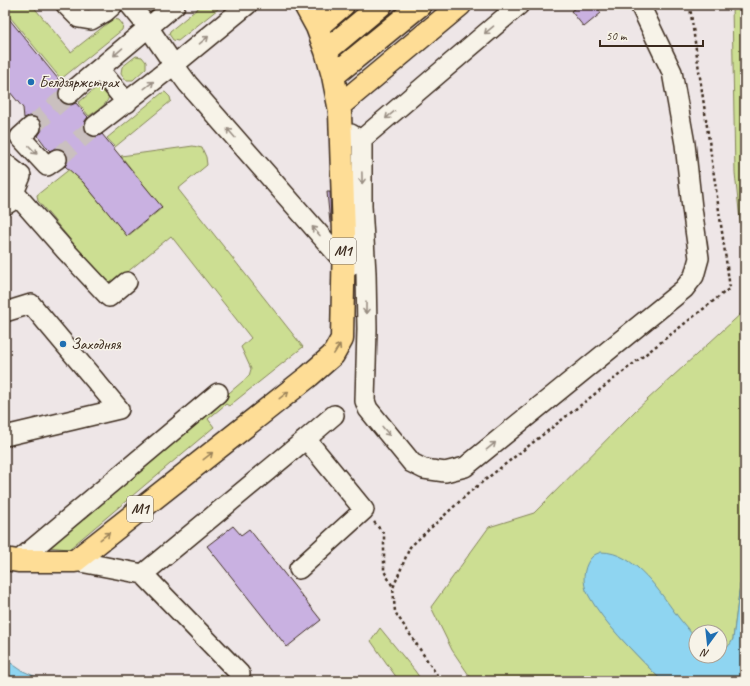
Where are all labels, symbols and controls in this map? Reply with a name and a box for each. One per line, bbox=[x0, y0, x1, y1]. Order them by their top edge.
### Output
scale bar bbox=[600, 22, 703, 48]
one-way arrow bbox=[484, 26, 494, 35]
text: 50 m bbox=[606, 28, 628, 44]
one-way arrow bbox=[198, 36, 209, 45]
one-way arrow bbox=[113, 48, 123, 57]
place label: Белдзяржстрах bbox=[39, 72, 120, 92]
marker: Белдзяржстрах bbox=[26, 77, 36, 87]
one-way arrow bbox=[143, 81, 154, 90]
one-way arrow bbox=[385, 110, 395, 119]
one-way arrow bbox=[226, 128, 235, 138]
one-way arrow bbox=[28, 145, 37, 156]
one-way arrow bbox=[358, 171, 366, 184]
one-way arrow bbox=[312, 225, 321, 236]
road number: М1 bbox=[330, 238, 356, 264]
one-way arrow bbox=[362, 301, 370, 314]
place label: Заходняя bbox=[71, 334, 122, 354]
marker: Заходняя bbox=[58, 339, 68, 349]
one-way arrow bbox=[333, 343, 341, 355]
one-way arrow bbox=[279, 391, 290, 400]
one-way arrow bbox=[382, 425, 390, 436]
one-way arrow bbox=[485, 442, 496, 450]
one-way arrow bbox=[202, 451, 213, 460]
road number: М1 bbox=[127, 496, 153, 522]
one-way arrow bbox=[100, 532, 111, 541]
north arrow bbox=[688, 624, 728, 664]
text: N bbox=[698, 645, 711, 661]

